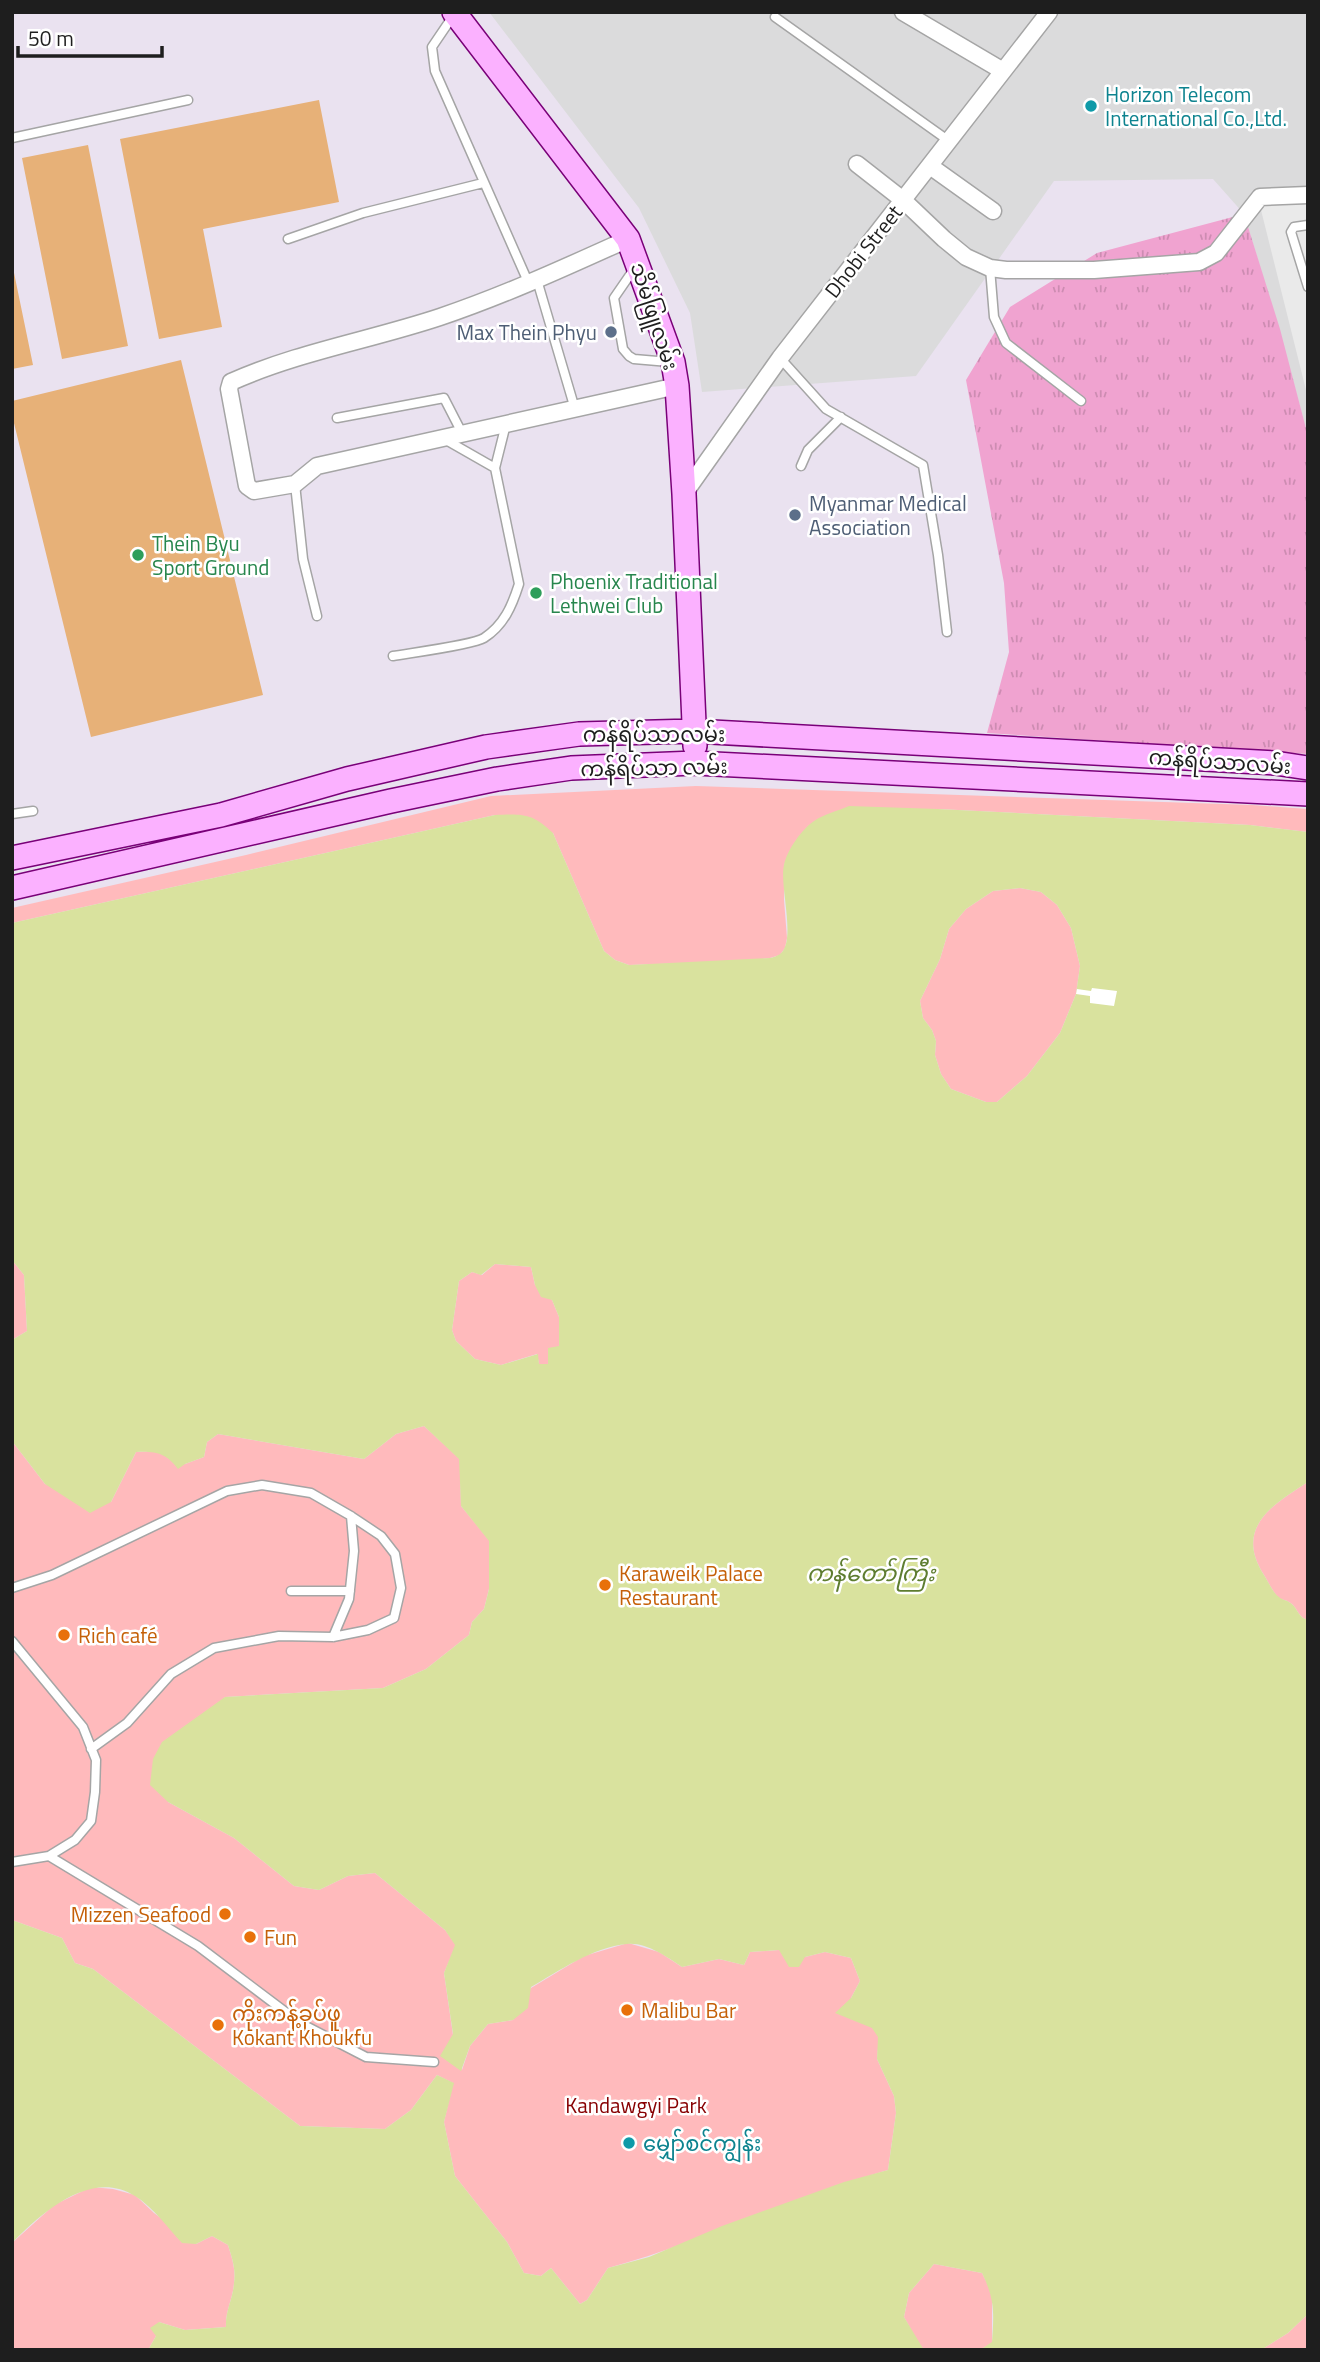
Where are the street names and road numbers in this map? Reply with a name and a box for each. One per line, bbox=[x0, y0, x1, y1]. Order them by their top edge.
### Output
street label: Dhobi Street bbox=[816, 197, 910, 304]
street label: သိမ်ဖြူလမ်း bbox=[621, 258, 687, 375]
street label: ကန်ရိပ်သာလမ်း bbox=[583, 718, 725, 752]
street label: ကန်ရိပ်သာလမ်း bbox=[1148, 740, 1292, 784]
street label: ကန်ရိပ်သာ လမ်း bbox=[580, 750, 728, 786]

